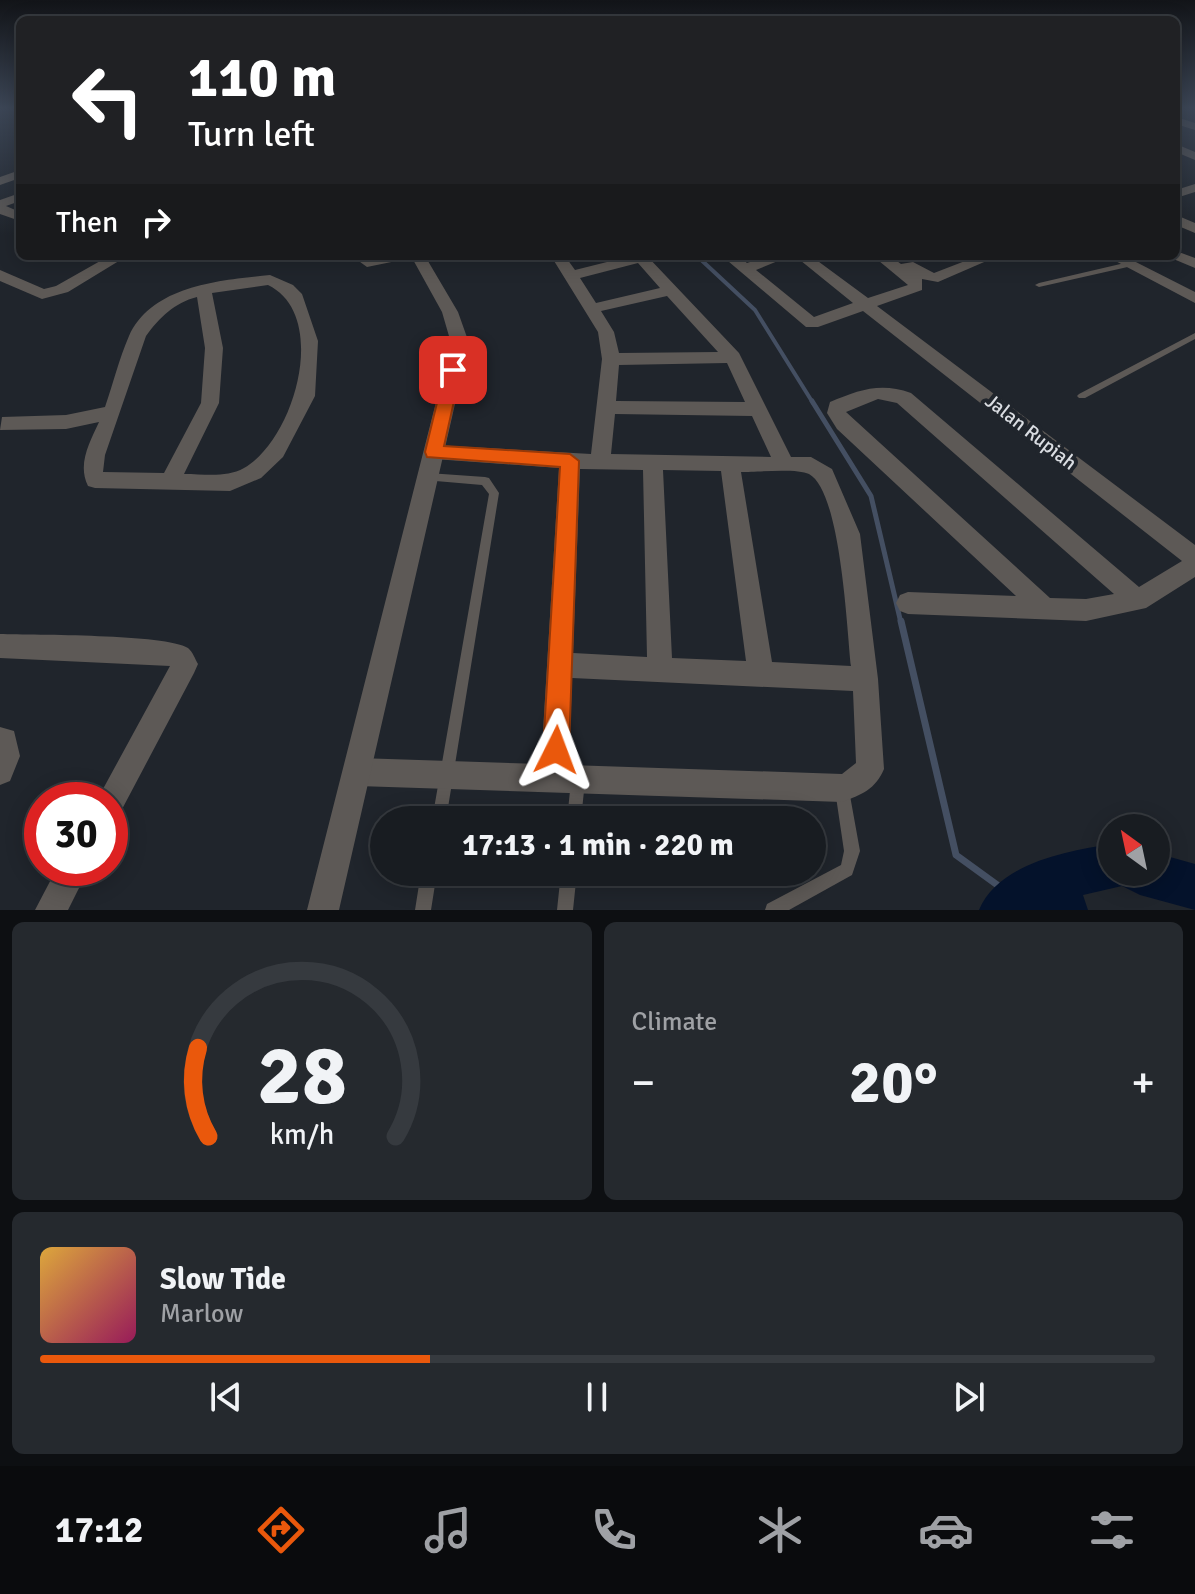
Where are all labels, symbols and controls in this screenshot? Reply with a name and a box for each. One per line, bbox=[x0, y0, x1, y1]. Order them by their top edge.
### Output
text: 110 m bbox=[188, 43, 336, 112]
icon: left bbox=[56, 48, 160, 152]
text: Turn left bbox=[188, 112, 315, 157]
icon: right bbox=[134, 200, 178, 244]
text: Then bbox=[56, 204, 118, 241]
pin bbox=[419, 336, 487, 404]
icon: arrive bbox=[431, 348, 475, 392]
street label: Jalan Rupiah bbox=[980, 388, 1082, 476]
position arrow bbox=[514, 708, 598, 792]
speed limit sign: 30 bbox=[24, 782, 128, 886]
north arrow bbox=[1098, 814, 1170, 886]
map controls bbox=[1098, 814, 1170, 886]
text: 17:13 · 1 min · 220 m bbox=[462, 827, 734, 864]
text: Climate bbox=[632, 1006, 717, 1038]
text: 28 bbox=[257, 1025, 347, 1127]
text: 20° bbox=[849, 1046, 938, 1120]
text: − bbox=[632, 1056, 655, 1110]
text: + bbox=[1131, 1056, 1155, 1110]
text: km/h bbox=[269, 1117, 334, 1152]
text: Slow Tide bbox=[160, 1261, 286, 1298]
text: Marlow bbox=[160, 1298, 243, 1330]
icon: previous bbox=[204, 1375, 248, 1419]
icon: pause bbox=[575, 1375, 619, 1419]
icon: next bbox=[947, 1375, 991, 1419]
icon: directions bbox=[253, 1502, 309, 1558]
icon: music bbox=[420, 1502, 476, 1558]
icon: phone bbox=[586, 1502, 642, 1558]
icon: climate bbox=[752, 1502, 808, 1558]
icon: car bbox=[918, 1502, 974, 1558]
icon: filters bbox=[1084, 1502, 1140, 1558]
text: 17:12 bbox=[55, 1508, 143, 1553]

